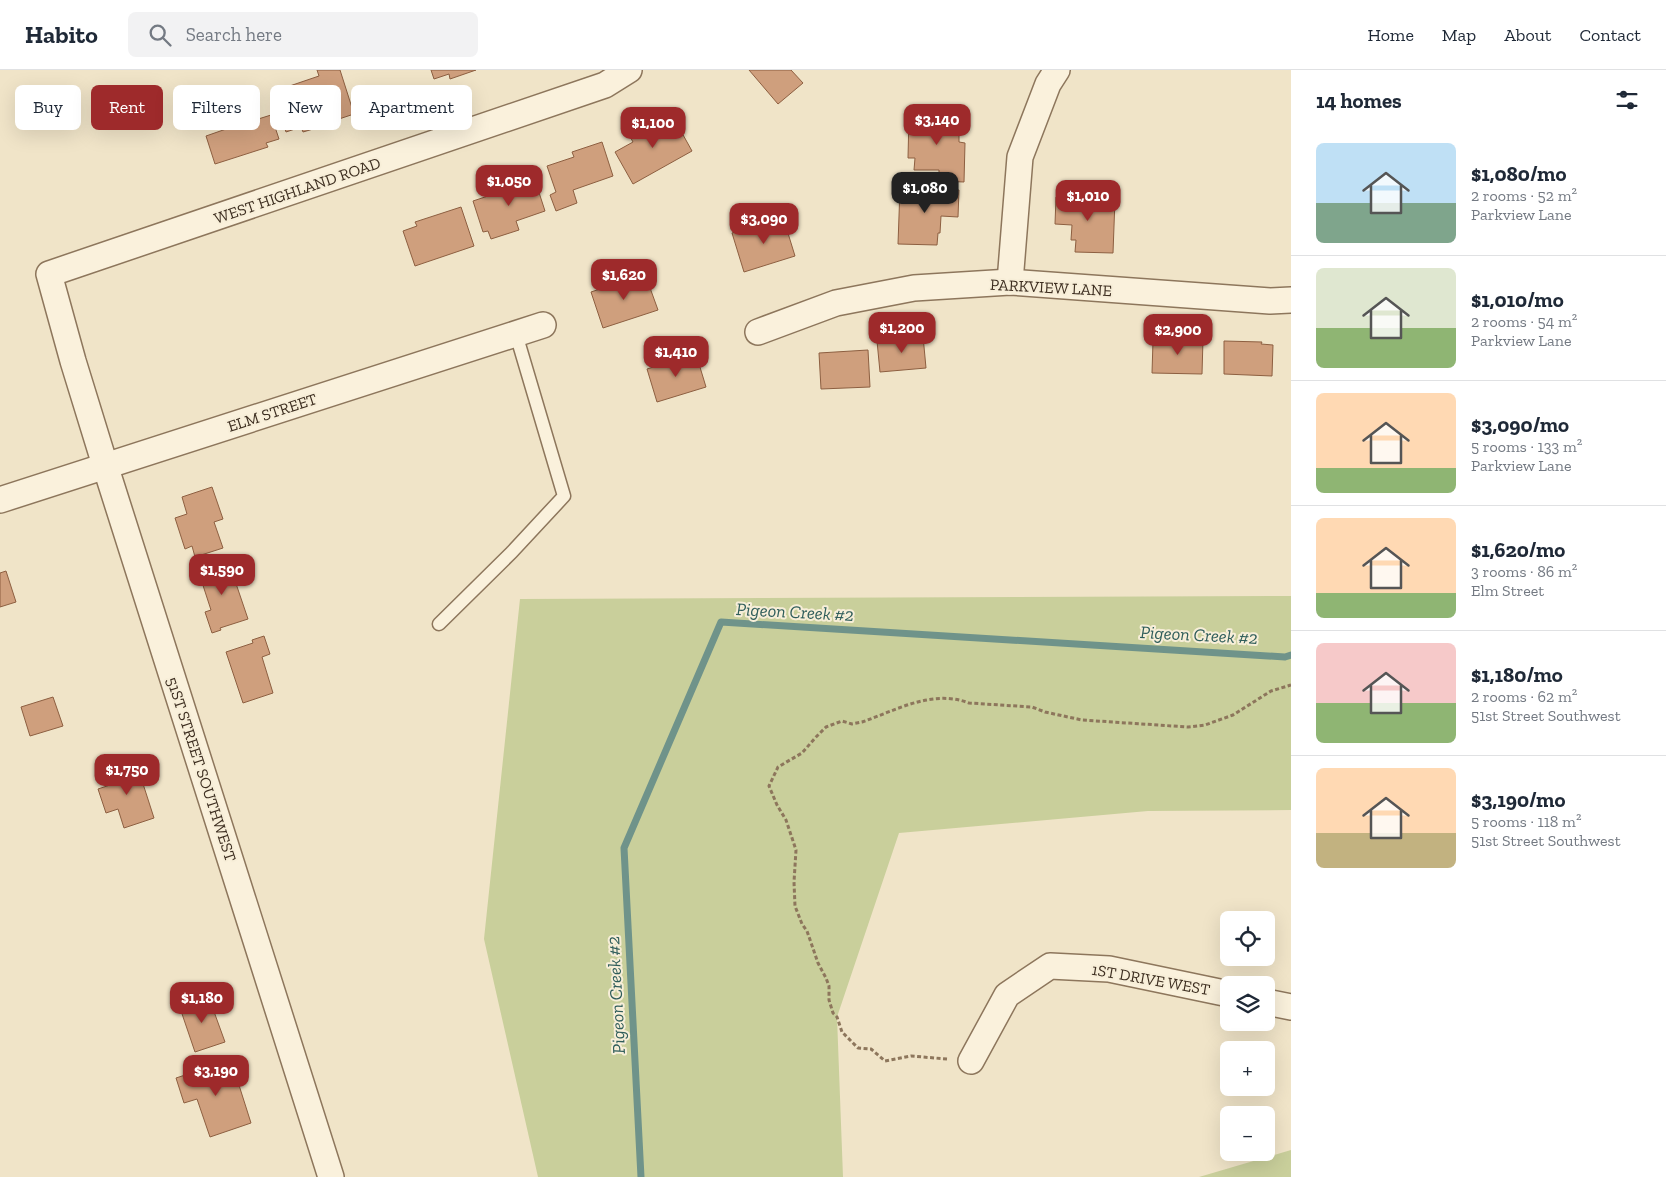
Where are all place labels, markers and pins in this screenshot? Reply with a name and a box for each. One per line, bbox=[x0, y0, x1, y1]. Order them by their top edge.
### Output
pin: $3,140 bbox=[896, 104, 978, 146]
pin: $1,100 bbox=[612, 106, 694, 149]
pin: $1,050 bbox=[468, 164, 550, 207]
pin: $1,080 bbox=[884, 172, 966, 214]
pin: $1,010 bbox=[1047, 180, 1129, 222]
pin: $3,090 bbox=[723, 202, 805, 245]
pin: $1,620 bbox=[583, 258, 665, 301]
pin: $1,200 bbox=[861, 312, 943, 354]
pin: $2,900 bbox=[1137, 314, 1219, 356]
pin: $1,410 bbox=[635, 336, 717, 378]
pin: $1,590 bbox=[181, 554, 263, 596]
pin: $1,750 bbox=[86, 754, 168, 796]
pin: $1,180 bbox=[161, 982, 243, 1024]
pin: $3,190 bbox=[175, 1054, 257, 1097]

